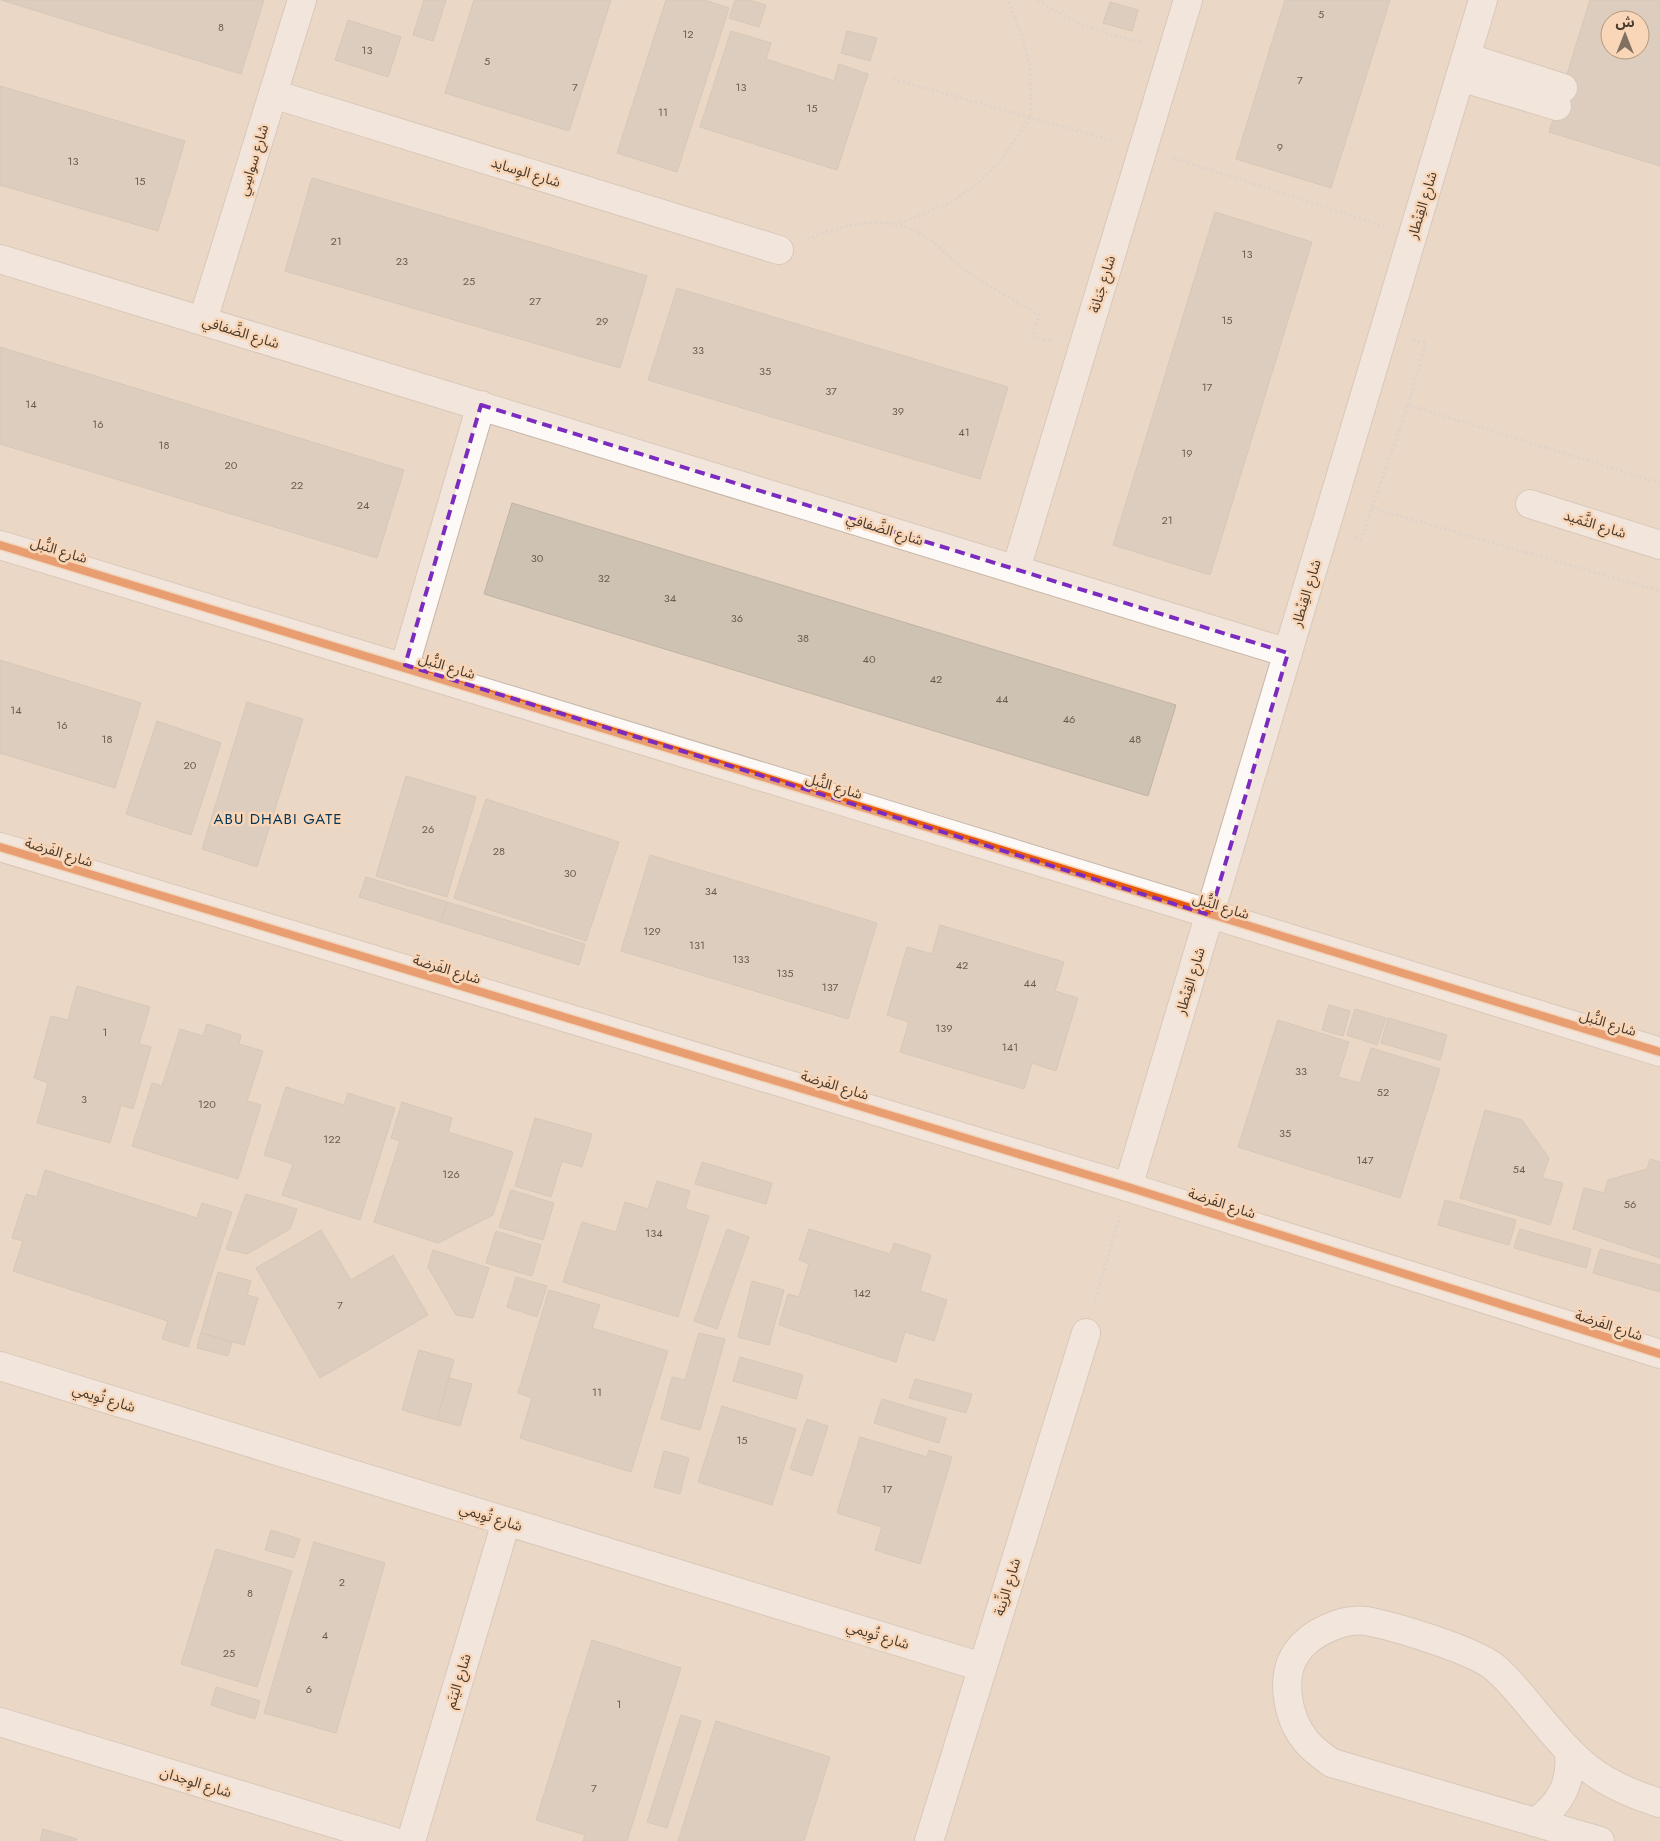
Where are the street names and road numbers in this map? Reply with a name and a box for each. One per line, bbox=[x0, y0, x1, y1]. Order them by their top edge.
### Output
street label: شارع سواسِي bbox=[233, 122, 275, 199]
street label: شارع الوِسايد bbox=[488, 152, 563, 193]
street label: شارع القِنْطار bbox=[1402, 169, 1443, 242]
street label: شارع جَنانة bbox=[1084, 253, 1121, 316]
street label: شارع الضَّفافي bbox=[200, 310, 282, 354]
street label: شارع الثَّمَيد bbox=[1561, 504, 1629, 544]
street label: شارع الضَّفافي bbox=[844, 507, 926, 551]
street label: شارع النُّبل bbox=[28, 532, 90, 569]
street label: شارع القِنْطار bbox=[1286, 557, 1327, 630]
street label: شارع النُّبل bbox=[416, 648, 478, 685]
street label: شارع النُّبل bbox=[803, 768, 865, 805]
street label: شارع الفَرضة bbox=[22, 832, 95, 873]
street label: شارع النُّبل bbox=[1190, 888, 1252, 925]
street label: شارع القِنْطار bbox=[1170, 945, 1211, 1018]
street label: شارع الفَرضة bbox=[410, 949, 483, 990]
street label: شارع النُّبل bbox=[1577, 1005, 1639, 1042]
street label: شارع الفَرضة bbox=[798, 1065, 871, 1106]
street label: شارع الفَرضة bbox=[1185, 1183, 1258, 1224]
street label: شارع الفَرضة bbox=[1572, 1305, 1645, 1346]
street label: شارع تُوِيمي bbox=[70, 1379, 138, 1418]
street label: شارع تُوِيمي bbox=[457, 1498, 525, 1537]
street label: شارع الزِّينة bbox=[989, 1556, 1026, 1619]
street label: شارع تُوِيمي bbox=[844, 1616, 912, 1655]
street label: شارع اليَنَم bbox=[440, 1651, 477, 1711]
street label: شارع الوِجدان bbox=[157, 1762, 234, 1804]

